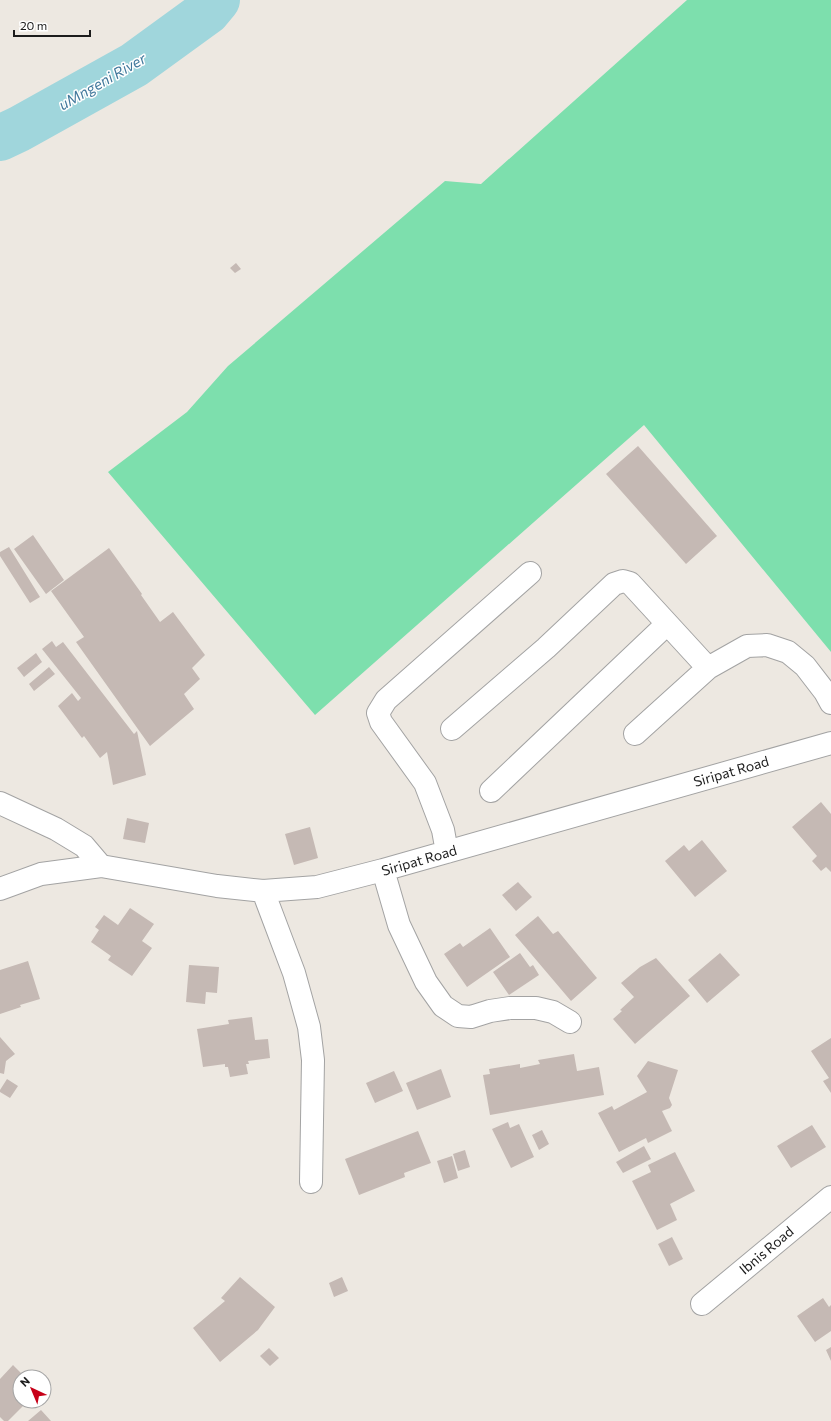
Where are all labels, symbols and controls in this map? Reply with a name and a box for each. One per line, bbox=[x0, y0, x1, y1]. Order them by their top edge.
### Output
scale bar bbox=[14, 12, 90, 38]
text: 20 m bbox=[20, 18, 47, 32]
water label: uMngeni River bbox=[55, 48, 150, 113]
street label: Siripat Road bbox=[691, 752, 771, 790]
street label: Siripat Road bbox=[379, 841, 459, 879]
street label: Ibnis Road bbox=[735, 1222, 797, 1278]
north arrow bbox=[12, 1369, 52, 1409]
text: N bbox=[17, 1374, 32, 1389]

